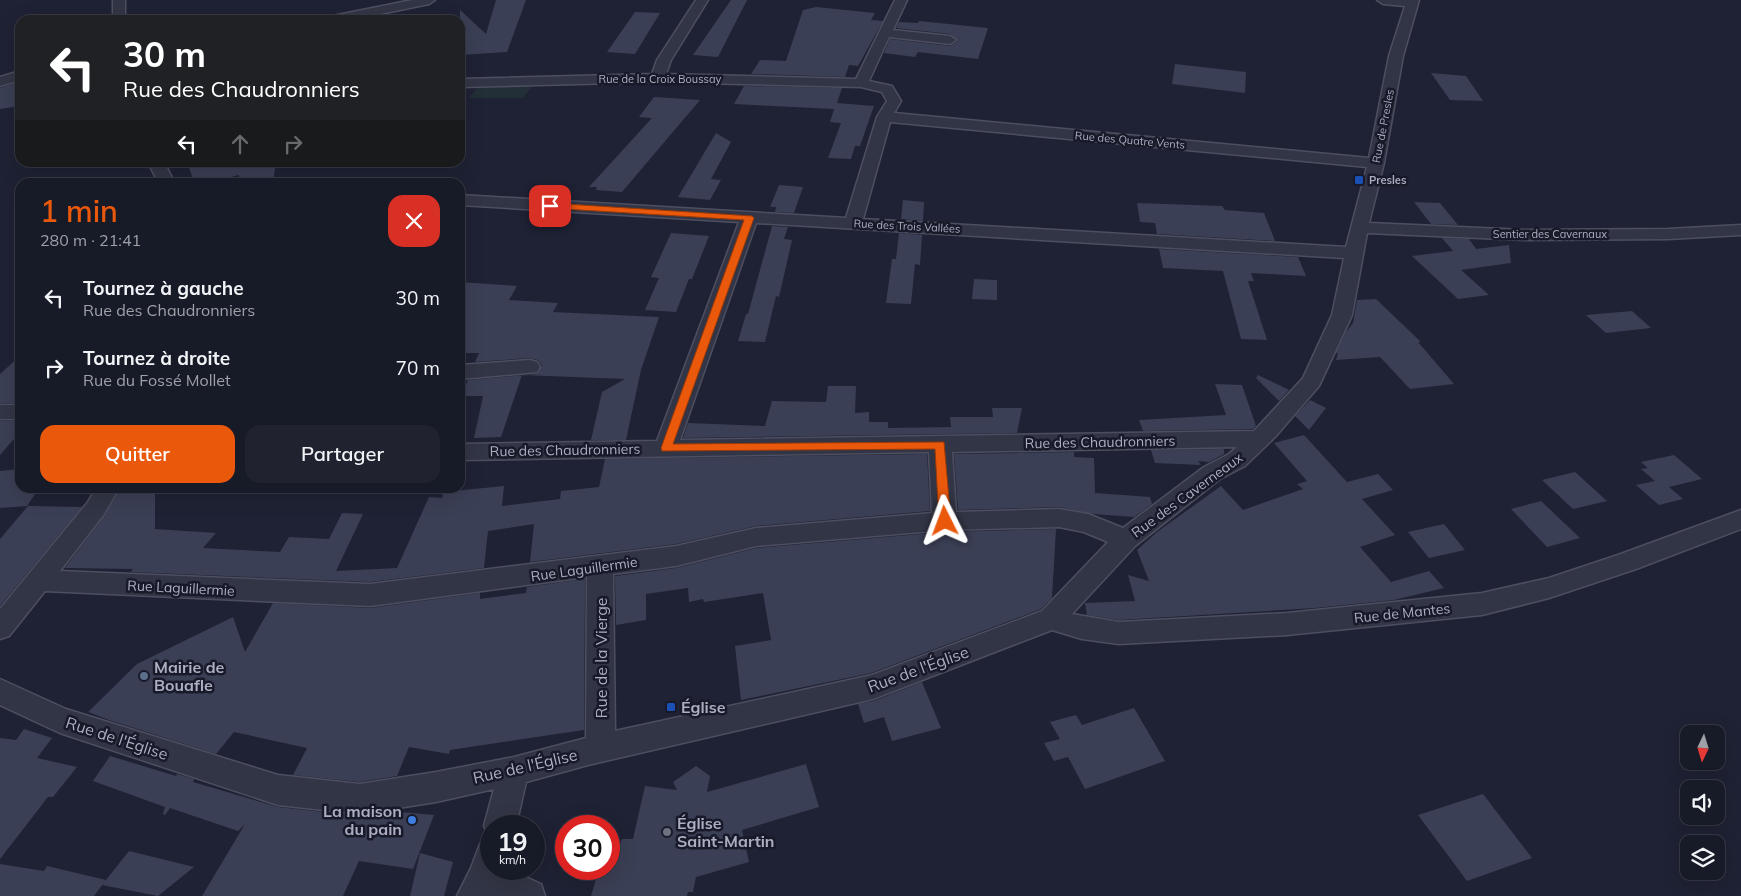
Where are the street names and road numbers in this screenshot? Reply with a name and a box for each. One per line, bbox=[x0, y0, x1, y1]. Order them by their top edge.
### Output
street label: Rue de la Croix Boussay bbox=[599, 72, 722, 86]
street label: Rue de Presles bbox=[1369, 88, 1397, 164]
street label: Rue des Quatre Vents bbox=[1074, 128, 1186, 152]
street label: Rue des Trois Vallées bbox=[853, 216, 961, 236]
street label: Sentier des Cavernaux bbox=[1493, 227, 1607, 241]
street label: Rue des Chaudronniers bbox=[1025, 432, 1176, 452]
street label: Rue des Chaudronniers bbox=[490, 440, 641, 460]
street label: Rue des Caverneaux bbox=[1128, 448, 1247, 541]
street label: Rue Laguillermie bbox=[530, 553, 638, 585]
street label: Rue Laguillermie bbox=[127, 576, 235, 600]
street label: Rue de la Vierge bbox=[591, 598, 611, 719]
street label: Rue de Mantes bbox=[1353, 599, 1451, 627]
street label: Rue de l'Église bbox=[865, 641, 971, 697]
street label: Rue de l'Église bbox=[63, 712, 171, 764]
street label: Rue de l'Église bbox=[471, 744, 579, 788]

